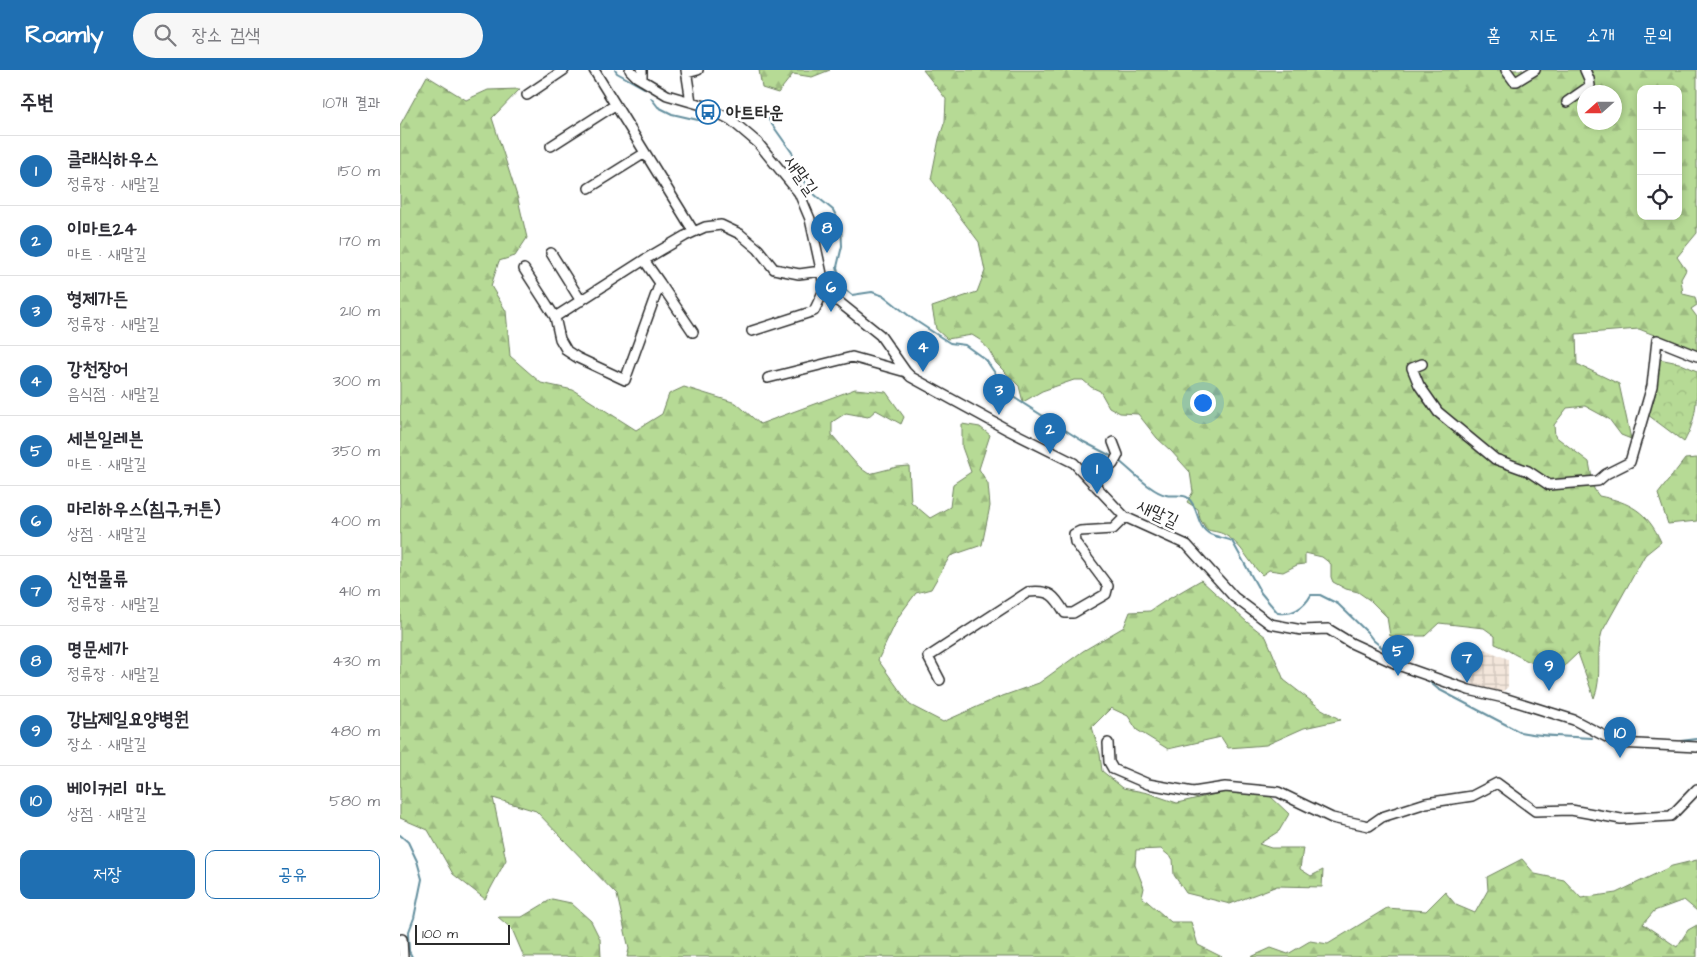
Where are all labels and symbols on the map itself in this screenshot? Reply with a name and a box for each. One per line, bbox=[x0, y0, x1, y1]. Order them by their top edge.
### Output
north arrow bbox=[1577, 85, 1622, 130]
bus stop icon: 아트타운 bbox=[695, 99, 721, 125]
place label: 아트타운 bbox=[726, 100, 784, 125]
street label: 새말길 bbox=[778, 150, 824, 201]
pin: 8 bbox=[811, 212, 843, 253]
pin: 6 bbox=[815, 271, 847, 312]
pin: 4 bbox=[907, 331, 939, 372]
pin: 3 bbox=[983, 374, 1015, 415]
your location bbox=[1190, 390, 1216, 416]
pin: 2 bbox=[1034, 413, 1066, 454]
pin: 1 bbox=[1081, 453, 1113, 494]
street label: 새말길 bbox=[1133, 493, 1183, 534]
pin: 5 bbox=[1382, 635, 1414, 676]
pin: 7 bbox=[1451, 642, 1483, 683]
pin: 9 bbox=[1533, 650, 1565, 691]
pin: 10 bbox=[1604, 717, 1636, 758]
scale bar bbox=[415, 922, 510, 945]

